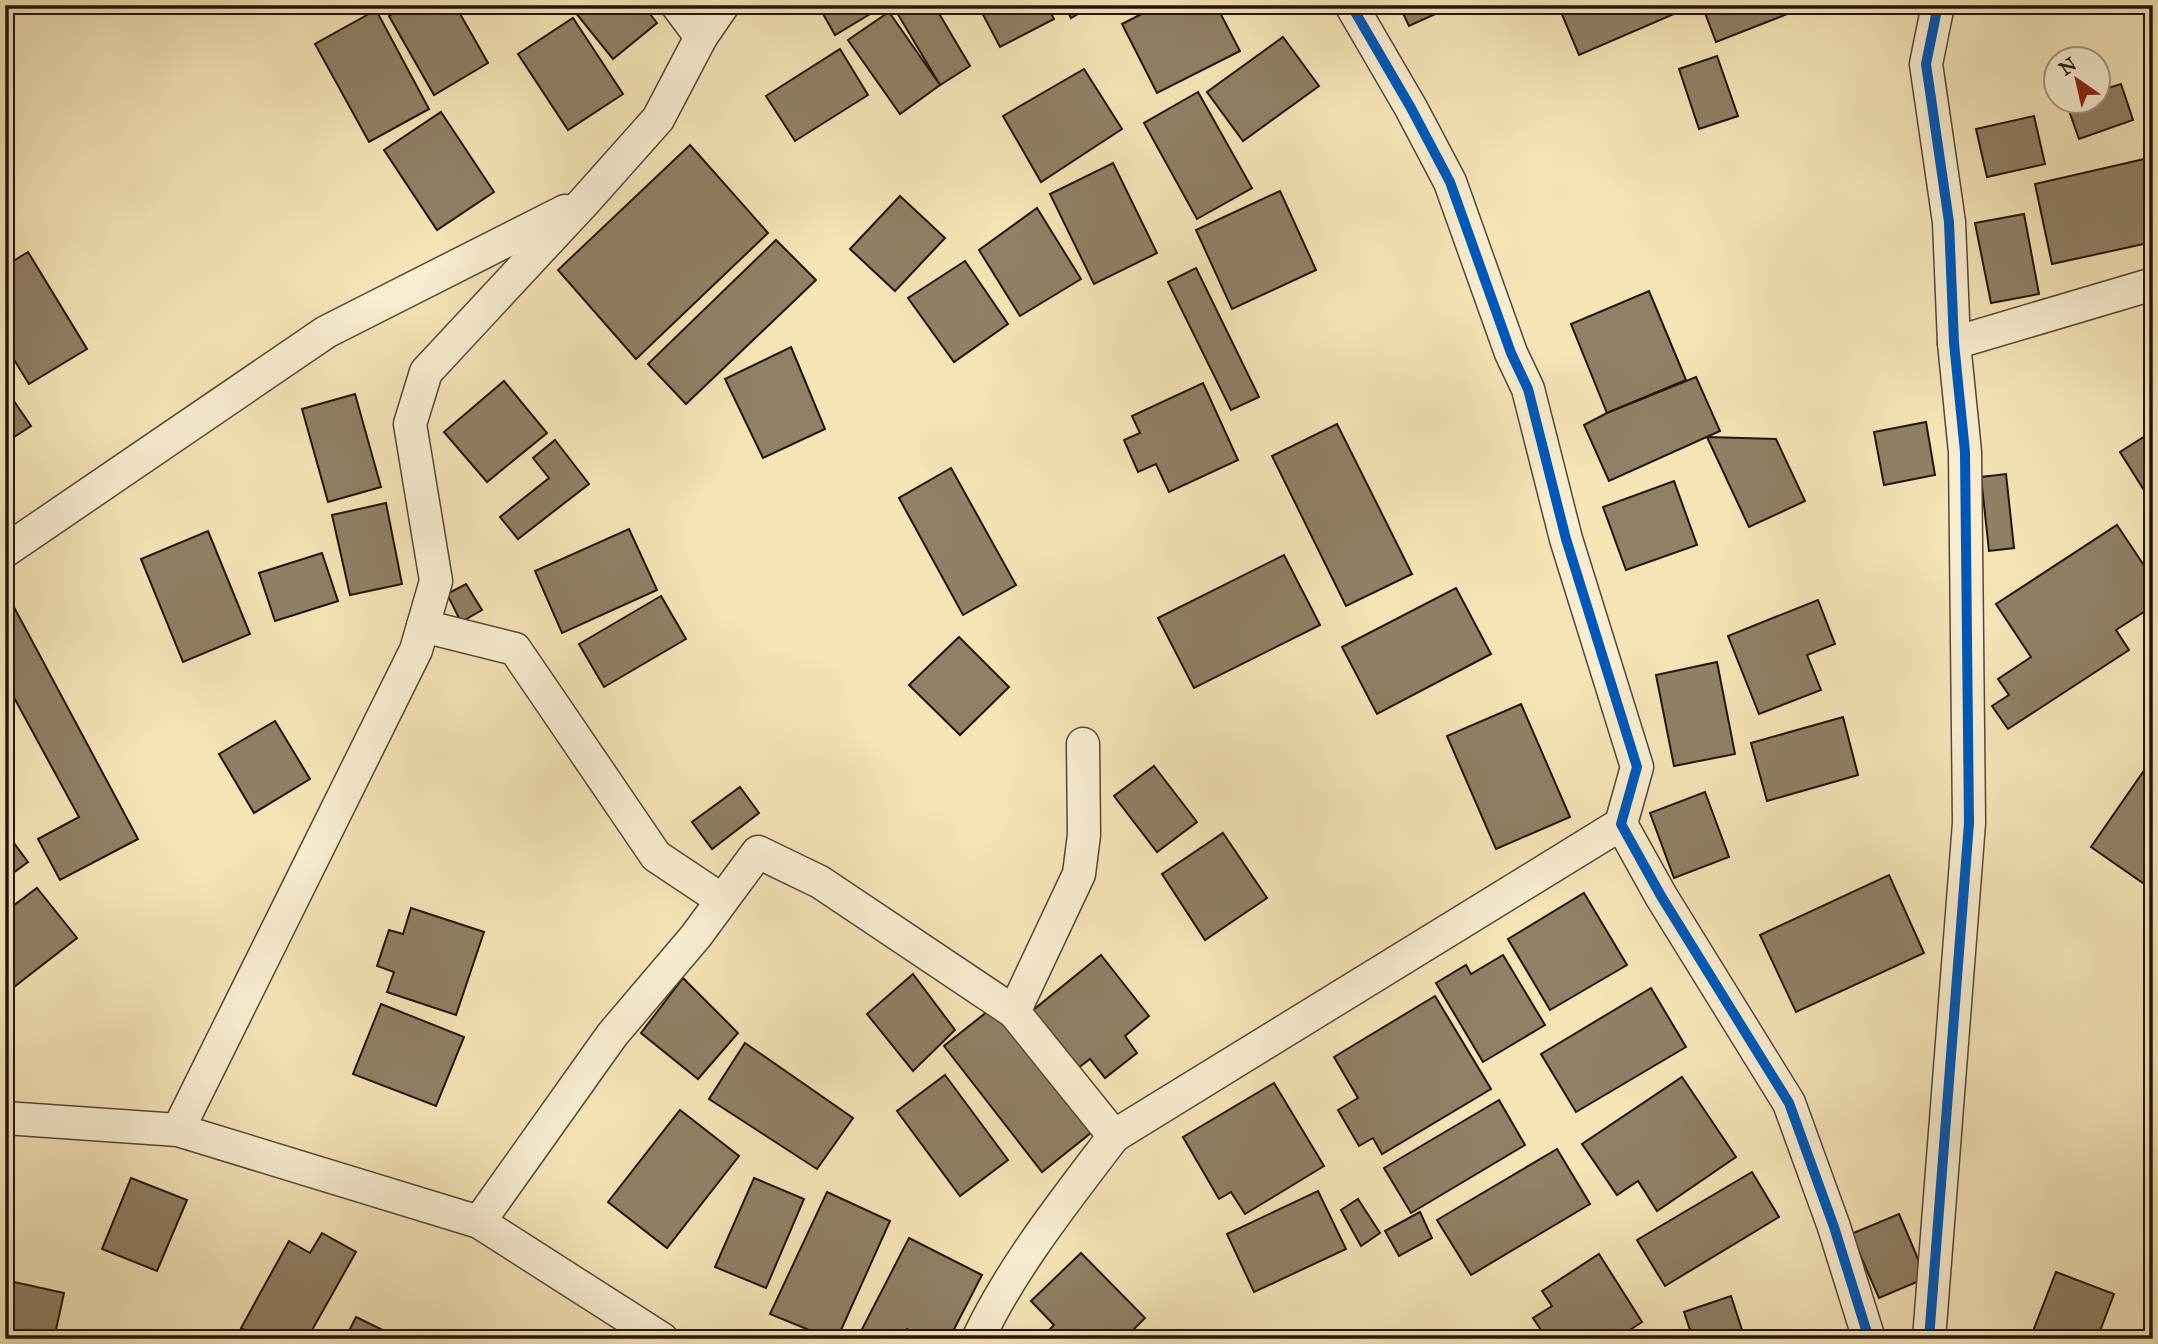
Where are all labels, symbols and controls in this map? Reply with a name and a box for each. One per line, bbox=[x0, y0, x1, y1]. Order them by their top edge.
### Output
north arrow bbox=[2042, 46, 2112, 116]
text: N bbox=[2055, 52, 2081, 80]

